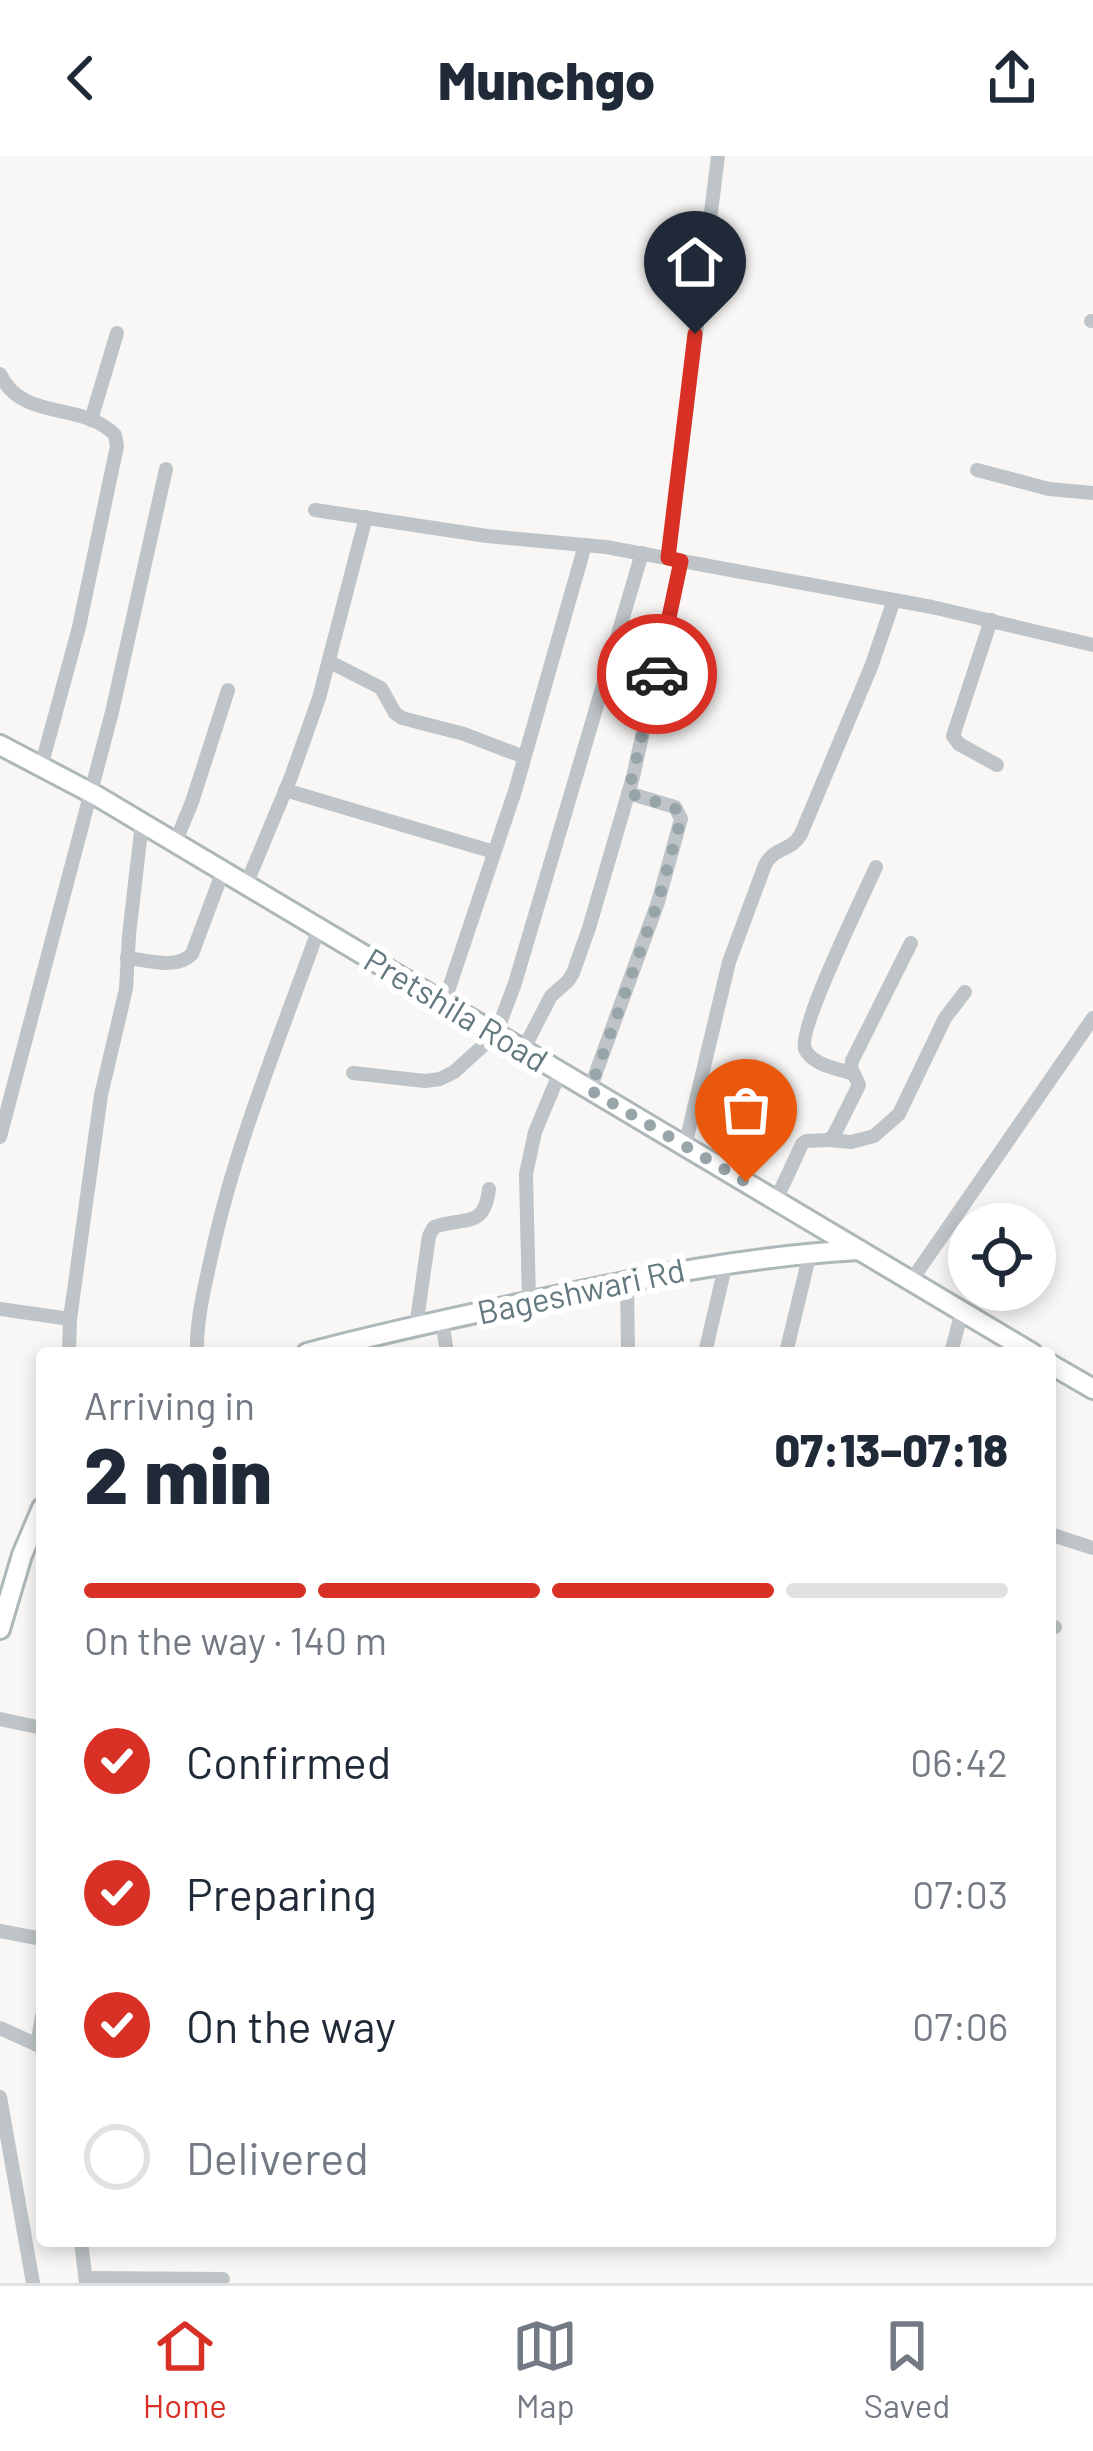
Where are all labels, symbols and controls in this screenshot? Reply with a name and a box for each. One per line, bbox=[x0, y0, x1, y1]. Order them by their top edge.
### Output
icon: back bbox=[48, 45, 114, 111]
icon: share bbox=[979, 45, 1045, 111]
text: Munchgo bbox=[438, 46, 655, 111]
pin bbox=[644, 211, 746, 334]
icon: home bbox=[662, 229, 728, 295]
courier bbox=[597, 614, 717, 734]
icon: car bbox=[624, 641, 690, 707]
street label: Pretshila Road bbox=[358, 939, 555, 1080]
pin bbox=[695, 1059, 797, 1182]
icon: bag bbox=[713, 1077, 779, 1143]
map controls bbox=[948, 1203, 1056, 1311]
button: locate bbox=[948, 1203, 1056, 1311]
street label: Bageshwari Rd bbox=[473, 1249, 688, 1332]
text: Arriving in bbox=[84, 1381, 255, 1428]
text: 07:13–07:18 bbox=[774, 1422, 1008, 1476]
text: 2 min bbox=[84, 1426, 272, 1520]
text: On the way · 140 m bbox=[84, 1616, 387, 1663]
icon: check bbox=[84, 1728, 150, 1794]
text: Confirmed bbox=[186, 1734, 391, 1788]
text: 06:42 bbox=[910, 1738, 1008, 1785]
icon: check bbox=[84, 1860, 150, 1926]
text: Preparing bbox=[186, 1866, 377, 1920]
text: 07:03 bbox=[912, 1870, 1008, 1917]
icon: check bbox=[84, 1992, 150, 2058]
text: On the way bbox=[186, 1998, 396, 2052]
text: 07:06 bbox=[912, 2002, 1008, 2049]
text: Delivered bbox=[186, 2130, 369, 2184]
tab: Home bbox=[143, 2313, 227, 2425]
tab: Map bbox=[512, 2313, 578, 2425]
tab: Saved bbox=[864, 2313, 950, 2425]

